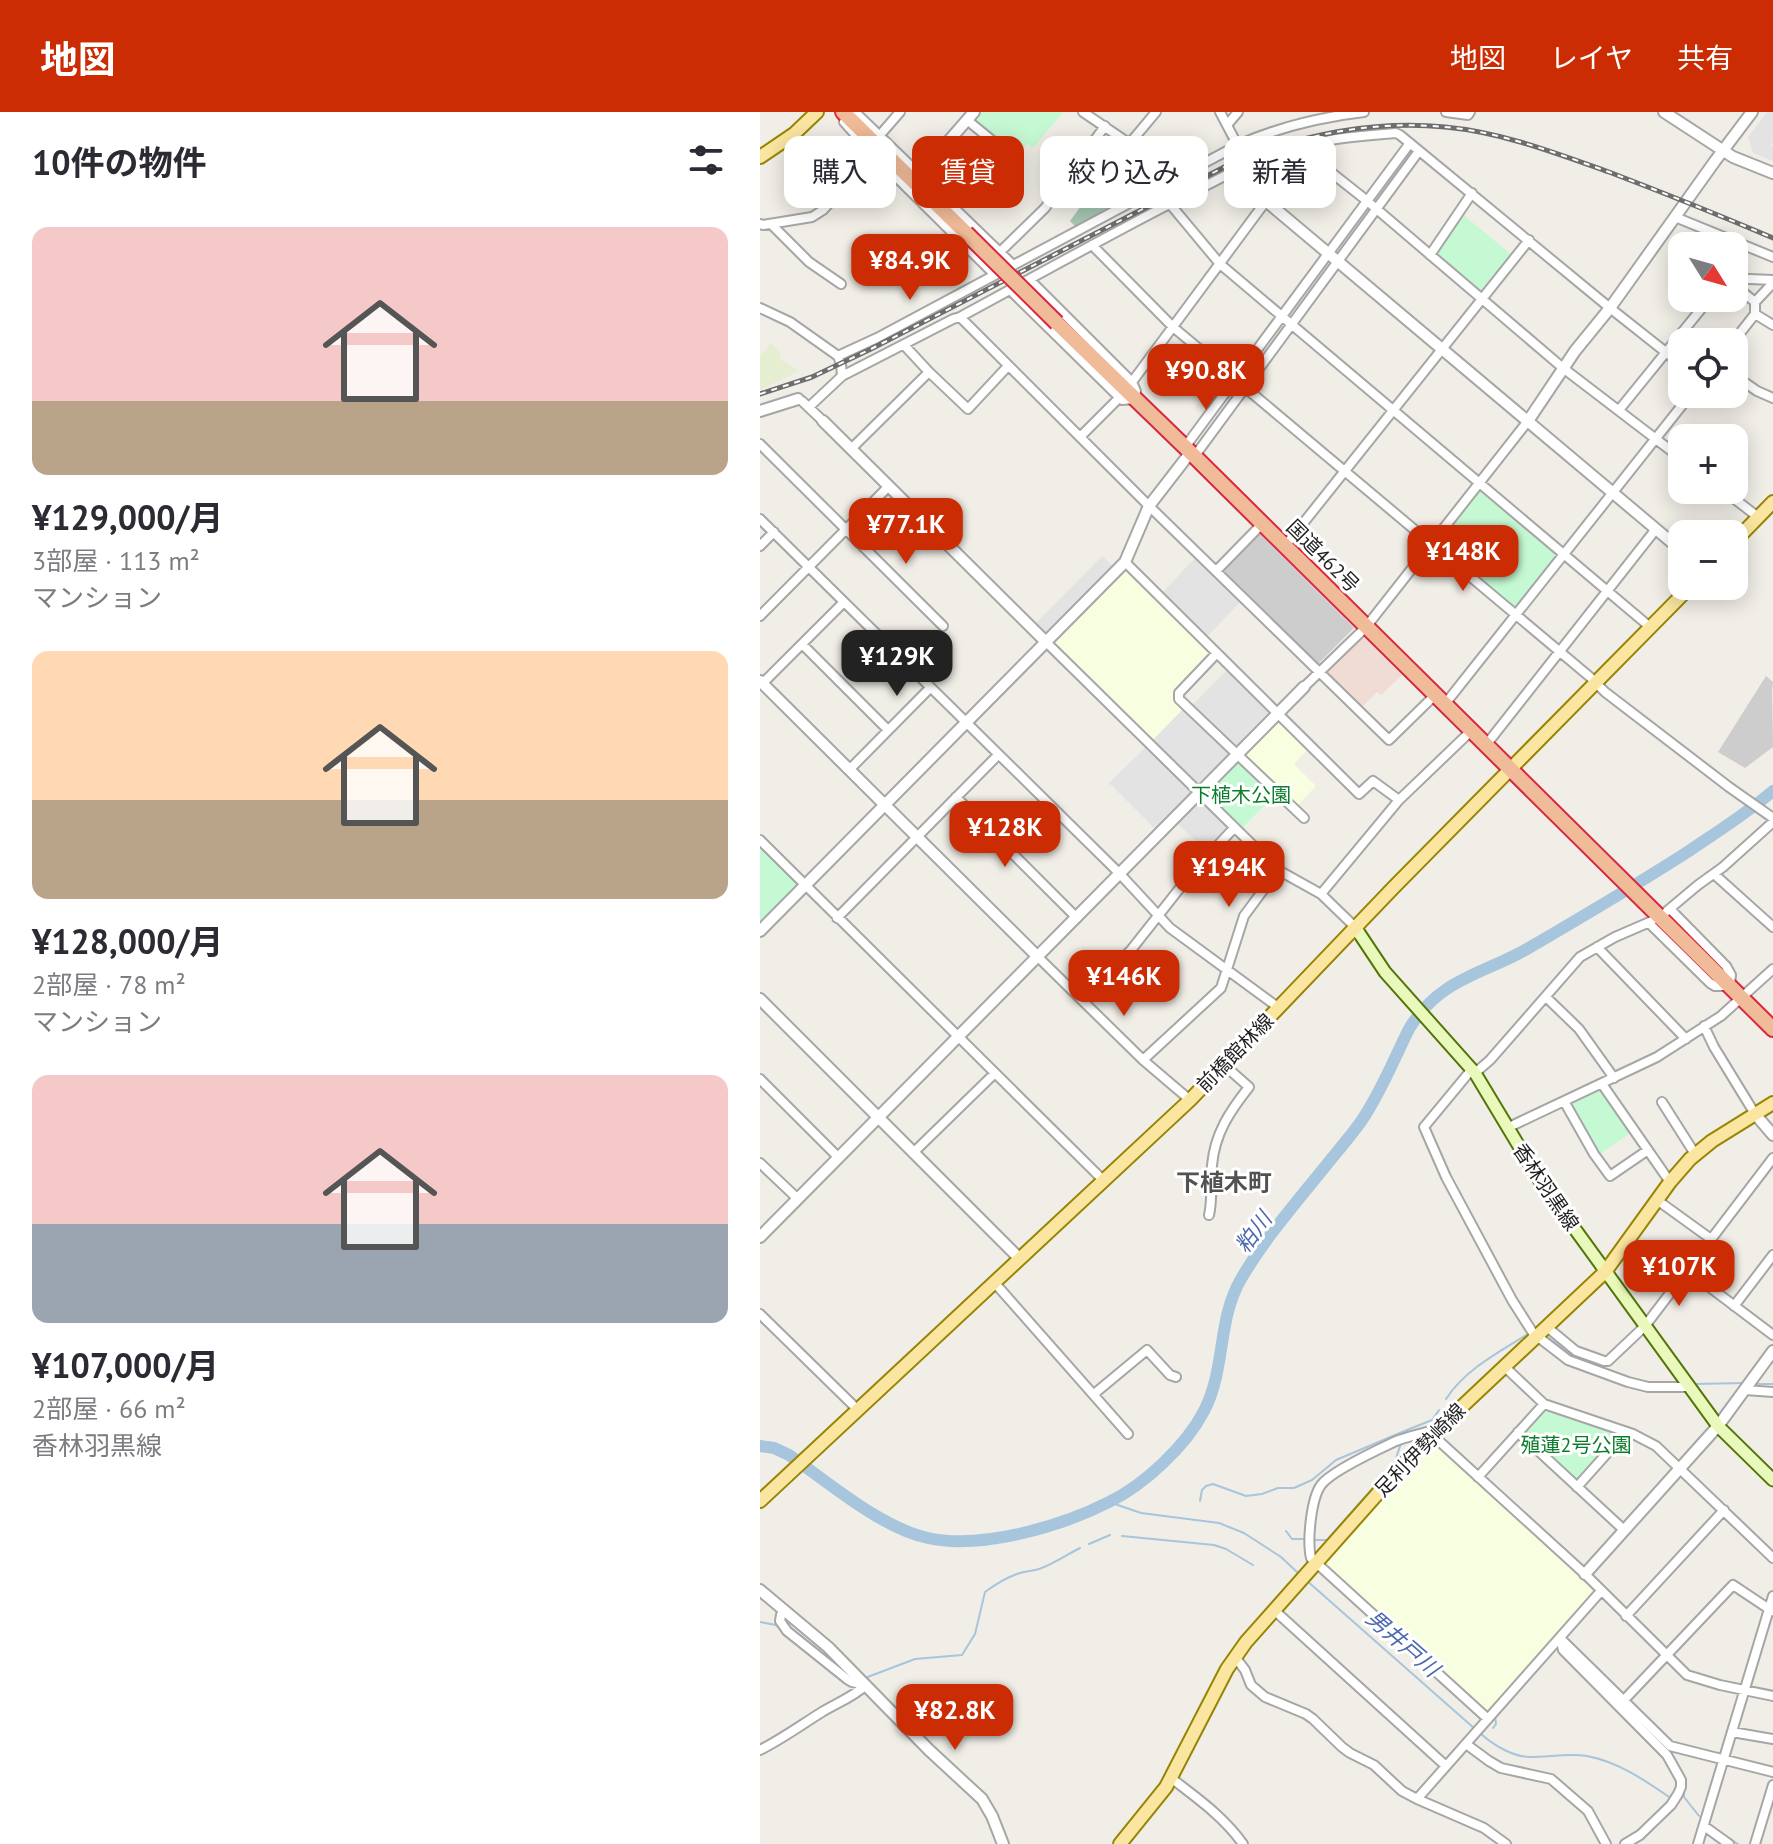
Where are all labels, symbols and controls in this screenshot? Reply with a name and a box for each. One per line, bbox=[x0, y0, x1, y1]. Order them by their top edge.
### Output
text: 地図 bbox=[40, 34, 116, 83]
text: 地図 bbox=[1450, 39, 1506, 76]
text: レイヤ bbox=[1550, 39, 1633, 76]
text: 共有 bbox=[1677, 39, 1733, 76]
chip: 購入 bbox=[784, 136, 896, 208]
chip: 賃貸 bbox=[912, 136, 1024, 208]
chip: 絞り込み bbox=[1040, 136, 1208, 208]
chip: 新着 bbox=[1224, 136, 1336, 208]
icon: filters bbox=[684, 138, 728, 182]
text: 10件の物件 bbox=[32, 140, 207, 184]
north arrow bbox=[1668, 232, 1748, 312]
map controls bbox=[1668, 232, 1748, 600]
pin: ¥84.9K bbox=[845, 234, 975, 302]
text: ¥84.9K bbox=[869, 243, 951, 276]
icon: home bbox=[308, 279, 452, 423]
button: locate bbox=[1668, 328, 1748, 408]
pin: ¥90.8K bbox=[1141, 344, 1271, 412]
text: ¥90.8K bbox=[1165, 353, 1247, 386]
button: + bbox=[1668, 424, 1748, 504]
text: ¥129,000/月 bbox=[32, 495, 223, 539]
pin: ¥77.1K bbox=[841, 498, 971, 566]
text: ¥77.1K bbox=[867, 507, 945, 540]
street label: 国道462号 bbox=[1281, 514, 1365, 598]
button: − bbox=[1668, 520, 1748, 600]
pin: ¥148K bbox=[1407, 525, 1519, 593]
text: ¥148K bbox=[1425, 534, 1501, 567]
text: 3部屋 · 113 m² bbox=[32, 544, 200, 577]
text: マンション bbox=[32, 581, 162, 614]
pin: ¥129K bbox=[841, 630, 953, 698]
text: ¥129K bbox=[859, 639, 935, 672]
icon: home bbox=[308, 703, 452, 847]
park label: 下植木公園 bbox=[1191, 782, 1291, 808]
pin: ¥128K bbox=[949, 801, 1061, 869]
text: ¥128K bbox=[967, 810, 1043, 843]
pin: ¥194K bbox=[1173, 841, 1285, 909]
text: ¥194K bbox=[1191, 850, 1267, 883]
text: ¥128,000/月 bbox=[32, 919, 223, 963]
pin: ¥146K bbox=[1068, 950, 1180, 1018]
text: ¥146K bbox=[1086, 959, 1162, 992]
text: 2部屋 · 78 m² bbox=[32, 968, 186, 1001]
text: マンション bbox=[32, 1005, 162, 1038]
street label: 前橋館林線 bbox=[1191, 1008, 1279, 1098]
icon: home bbox=[308, 1127, 452, 1271]
street label: 香林羽黒線 bbox=[1507, 1138, 1585, 1236]
district label: 下植木町 bbox=[1176, 1167, 1272, 1198]
water label: 粕川 bbox=[1229, 1204, 1279, 1258]
pin: ¥107K bbox=[1623, 1240, 1735, 1308]
text: ¥107K bbox=[1641, 1249, 1717, 1282]
text: ¥107,000/月 bbox=[32, 1343, 219, 1387]
text: 2部屋 · 66 m² bbox=[32, 1392, 186, 1425]
street label: 足利伊勢崎線 bbox=[1369, 1398, 1471, 1502]
text: 香林羽黒線 bbox=[32, 1429, 162, 1462]
park label: 殖蓮2号公園 bbox=[1521, 1432, 1631, 1458]
water label: 男井戸川 bbox=[1361, 1604, 1447, 1684]
pin: ¥82.8K bbox=[890, 1684, 1020, 1752]
text: ¥82.8K bbox=[914, 1693, 996, 1726]

